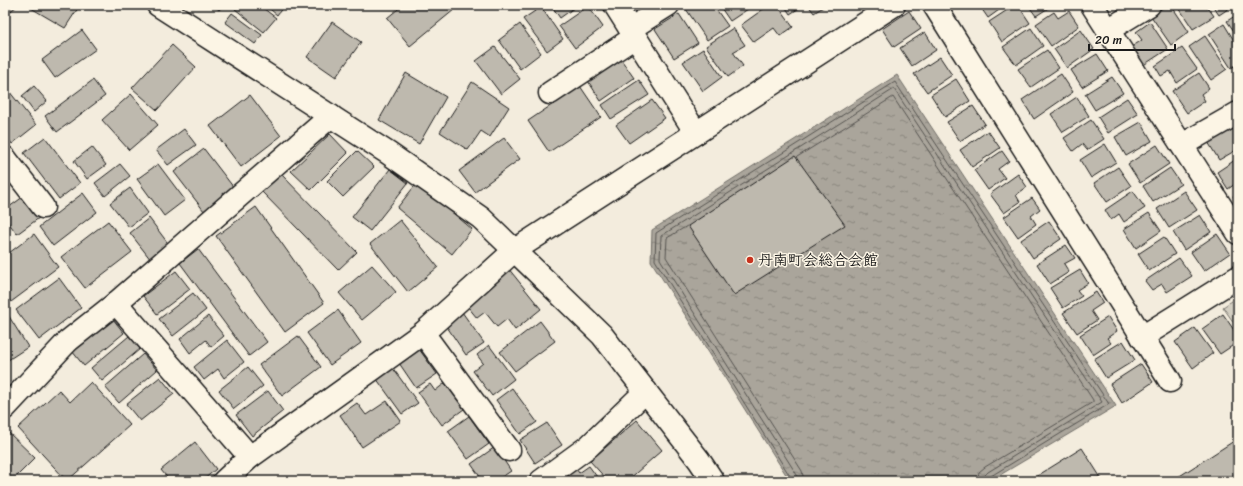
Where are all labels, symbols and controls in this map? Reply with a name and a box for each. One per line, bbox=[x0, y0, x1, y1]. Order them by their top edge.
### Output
scale bar bbox=[1089, 26, 1175, 52]
text: 20 m bbox=[1095, 29, 1122, 51]
place label: 丹南町会総合会館 bbox=[758, 247, 878, 273]
marker: 丹南町会総合会館 bbox=[745, 255, 755, 265]

